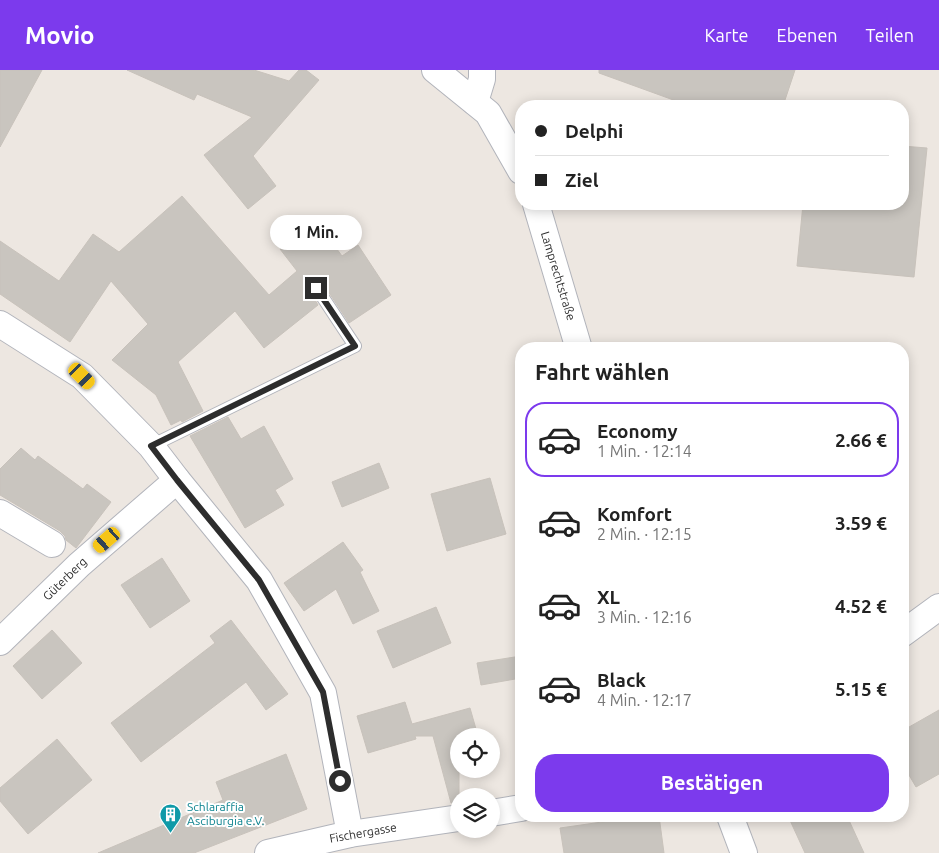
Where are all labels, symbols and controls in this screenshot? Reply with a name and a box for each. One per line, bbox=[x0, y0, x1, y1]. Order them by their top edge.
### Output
text: Movio bbox=[25, 22, 95, 49]
text: Karte bbox=[705, 25, 749, 45]
text: Ebenen bbox=[777, 25, 838, 45]
text: Teilen bbox=[866, 25, 914, 45]
text: Delphi bbox=[565, 120, 623, 142]
text: Ziel bbox=[565, 169, 599, 191]
callout: 1 Min. bbox=[270, 216, 362, 250]
text: 1 Min. bbox=[294, 223, 338, 241]
street label: Lamprechtstraße bbox=[539, 230, 578, 322]
route end bbox=[305, 277, 327, 299]
text: Fahrt wählen bbox=[535, 359, 669, 384]
car bbox=[66, 360, 97, 392]
icon: car bbox=[537, 417, 582, 462]
text: Economy bbox=[597, 420, 678, 442]
text: 2.66 € bbox=[835, 429, 887, 451]
text: 1 Min. · 12:14 bbox=[597, 442, 692, 460]
icon: car bbox=[537, 500, 582, 545]
text: Komfort bbox=[597, 503, 672, 525]
text: 3.59 € bbox=[835, 512, 887, 534]
car bbox=[90, 524, 123, 556]
text: 2 Min. · 12:15 bbox=[597, 525, 692, 543]
street label: Güterberg bbox=[40, 555, 89, 603]
icon: car bbox=[537, 583, 582, 628]
text: XL bbox=[597, 586, 620, 608]
text: 4.52 € bbox=[835, 595, 887, 617]
text: 3 Min. · 12:16 bbox=[597, 608, 692, 626]
icon: car bbox=[537, 666, 582, 711]
text: Black bbox=[597, 669, 646, 691]
text: 5.15 € bbox=[835, 678, 887, 700]
text: 4 Min. · 12:17 bbox=[597, 691, 692, 709]
map controls bbox=[450, 728, 500, 838]
button: locate bbox=[450, 728, 500, 778]
button: Bestätigen bbox=[535, 754, 889, 812]
route start bbox=[329, 770, 351, 792]
button: layers bbox=[450, 788, 500, 838]
place label: Schlaraffia Asciburgia e.V. bbox=[187, 800, 264, 827]
building icon: Schlaraffia Asciburgia e.V. bbox=[159, 802, 183, 833]
street label: Fischergasse bbox=[328, 820, 398, 845]

